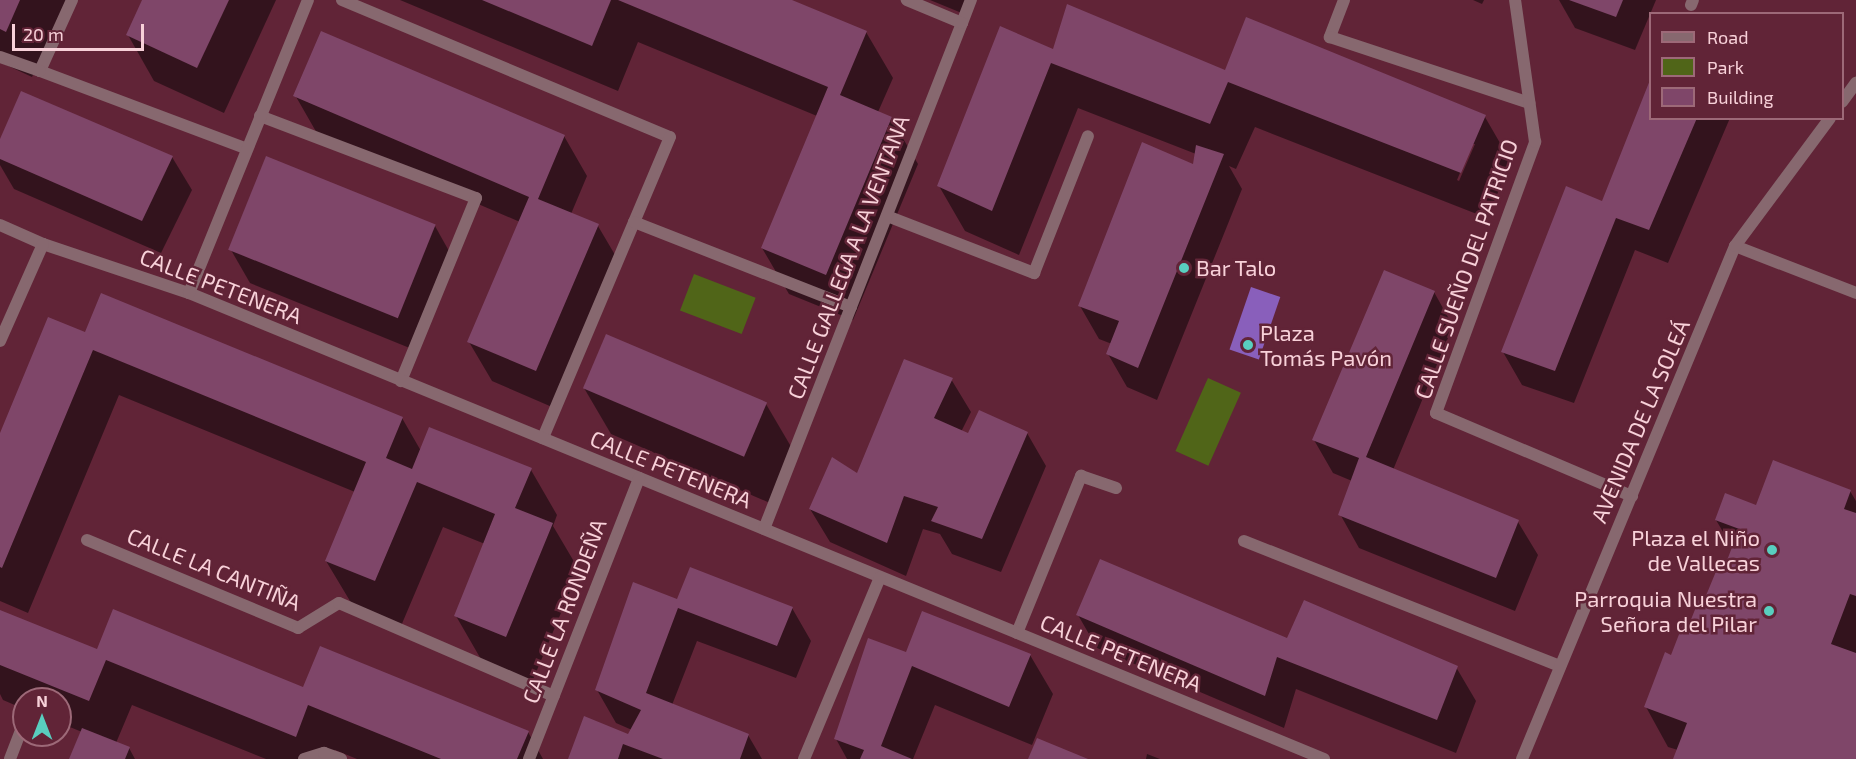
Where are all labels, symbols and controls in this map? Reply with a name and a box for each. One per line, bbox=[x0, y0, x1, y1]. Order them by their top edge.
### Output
scale bar bbox=[15, 12, 147, 50]
legend bbox=[1649, 12, 1844, 120]
text: 20 m bbox=[23, 23, 64, 45]
text: Road bbox=[1707, 26, 1748, 48]
text: Park bbox=[1707, 56, 1744, 78]
text: Building bbox=[1707, 86, 1774, 108]
street label: CALLE GALLEGA A LA VENTANA bbox=[781, 110, 915, 404]
street label: CALLE SUEÑO DEL PATRICIO bbox=[1409, 135, 1523, 403]
street label: CALLE PETENERA bbox=[136, 243, 306, 329]
place label: Bar Talo bbox=[1196, 255, 1277, 281]
marker: Bar Talo bbox=[1177, 261, 1191, 275]
street label: AVENIDA DE LA SOLEÁ bbox=[1585, 315, 1695, 527]
place label: Plaza Tomás Pavón bbox=[1260, 319, 1392, 370]
marker: Plaza Tomás Pavón bbox=[1241, 338, 1255, 352]
street label: CALLE PETENERA bbox=[587, 425, 755, 513]
street label: CALLE LA RONDEÑA bbox=[517, 515, 611, 707]
street label: CALLE LA CANTIÑA bbox=[123, 522, 305, 616]
place label: Plaza el Niño de Vallecas bbox=[1631, 524, 1760, 576]
marker: Plaza el Niño de Vallecas bbox=[1765, 543, 1779, 557]
place label: Parroquia Nuestra Señora del Pilar bbox=[1574, 585, 1757, 636]
marker: Parroquia Nuestra Señora del Pilar bbox=[1762, 604, 1776, 618]
street label: CALLE PETENERA bbox=[1037, 609, 1205, 697]
north arrow bbox=[12, 687, 72, 747]
text: N bbox=[36, 691, 48, 710]

